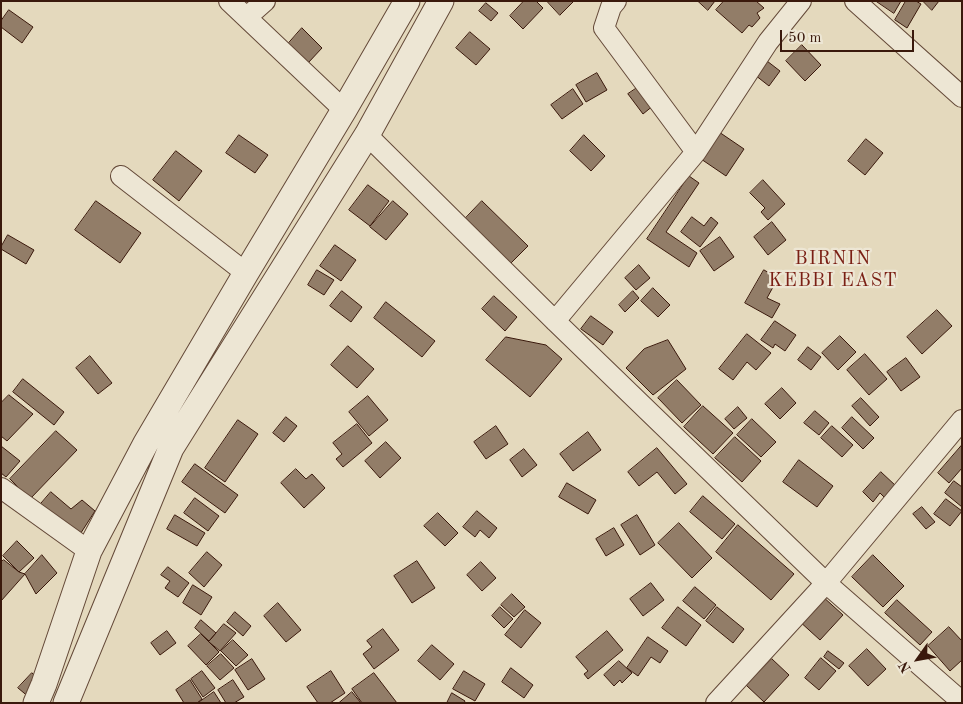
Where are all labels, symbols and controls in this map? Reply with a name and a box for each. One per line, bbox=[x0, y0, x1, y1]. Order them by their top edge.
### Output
scale bar bbox=[783, 20, 917, 52]
text: 50 m bbox=[788, 31, 822, 46]
district label: BIRNIN KEBBI EAST bbox=[767, 248, 899, 292]
north arrow bbox=[893, 634, 943, 684]
text: N bbox=[897, 659, 914, 675]

